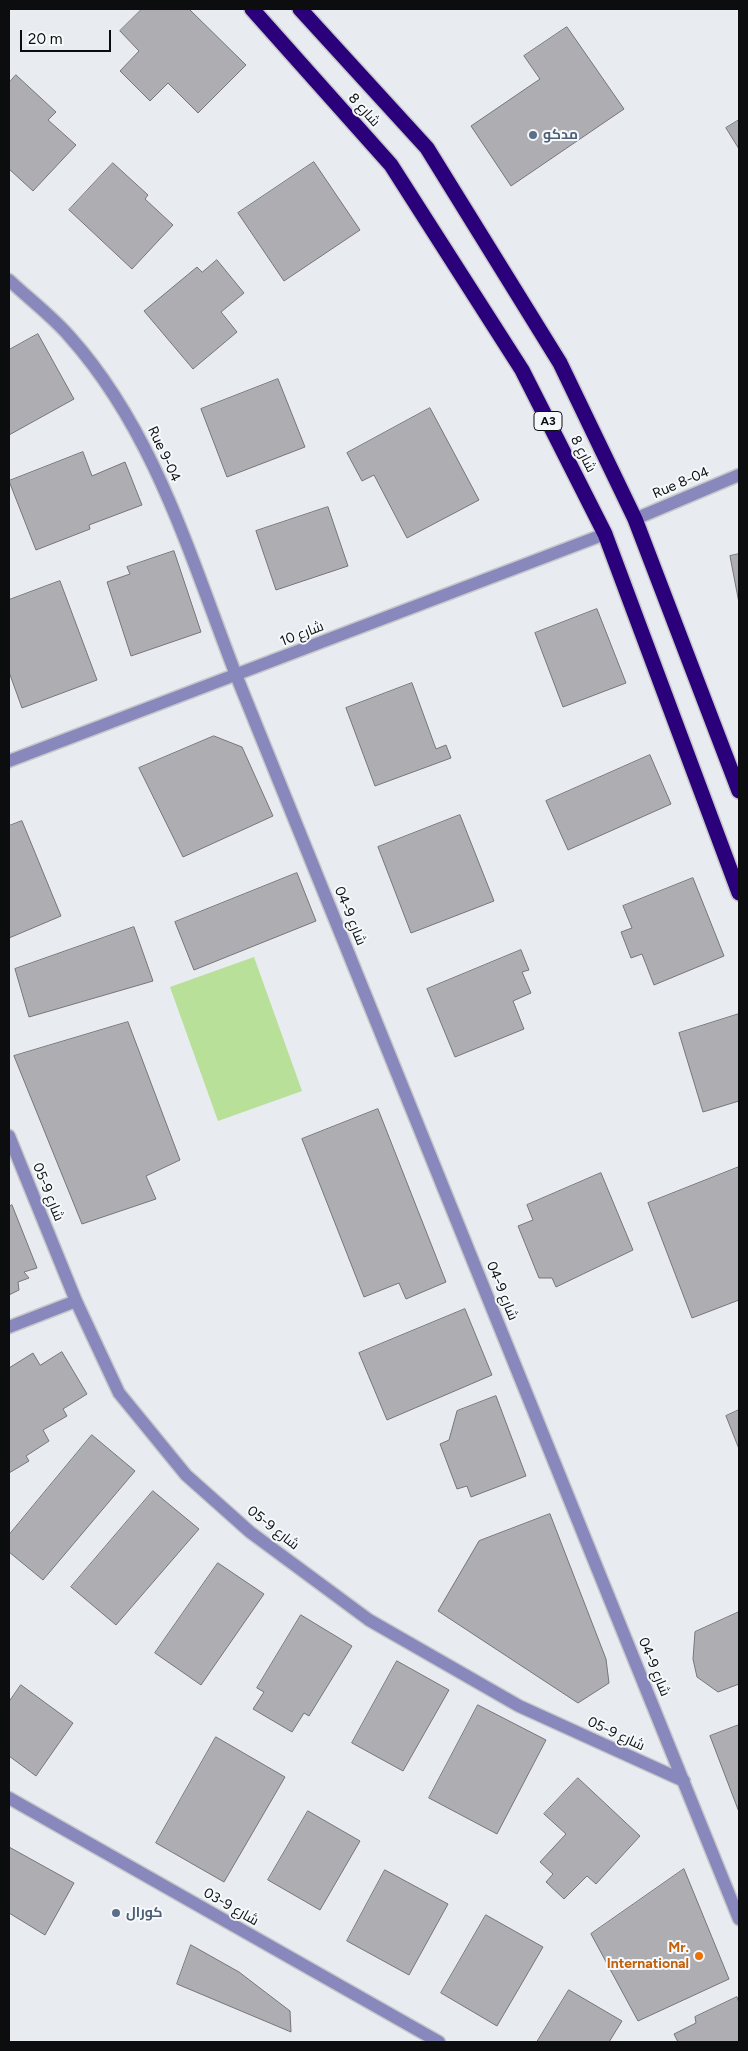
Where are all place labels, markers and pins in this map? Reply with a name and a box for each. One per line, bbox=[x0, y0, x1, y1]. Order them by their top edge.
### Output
place label: مدكو bbox=[543, 127, 578, 143]
marker: مدكو bbox=[527, 129, 539, 141]
place label: كورال bbox=[126, 1905, 163, 1921]
marker: كورال bbox=[110, 1907, 122, 1919]
place label: Mr. International bbox=[607, 1940, 689, 1972]
marker: Mr. International bbox=[693, 1950, 705, 1962]

